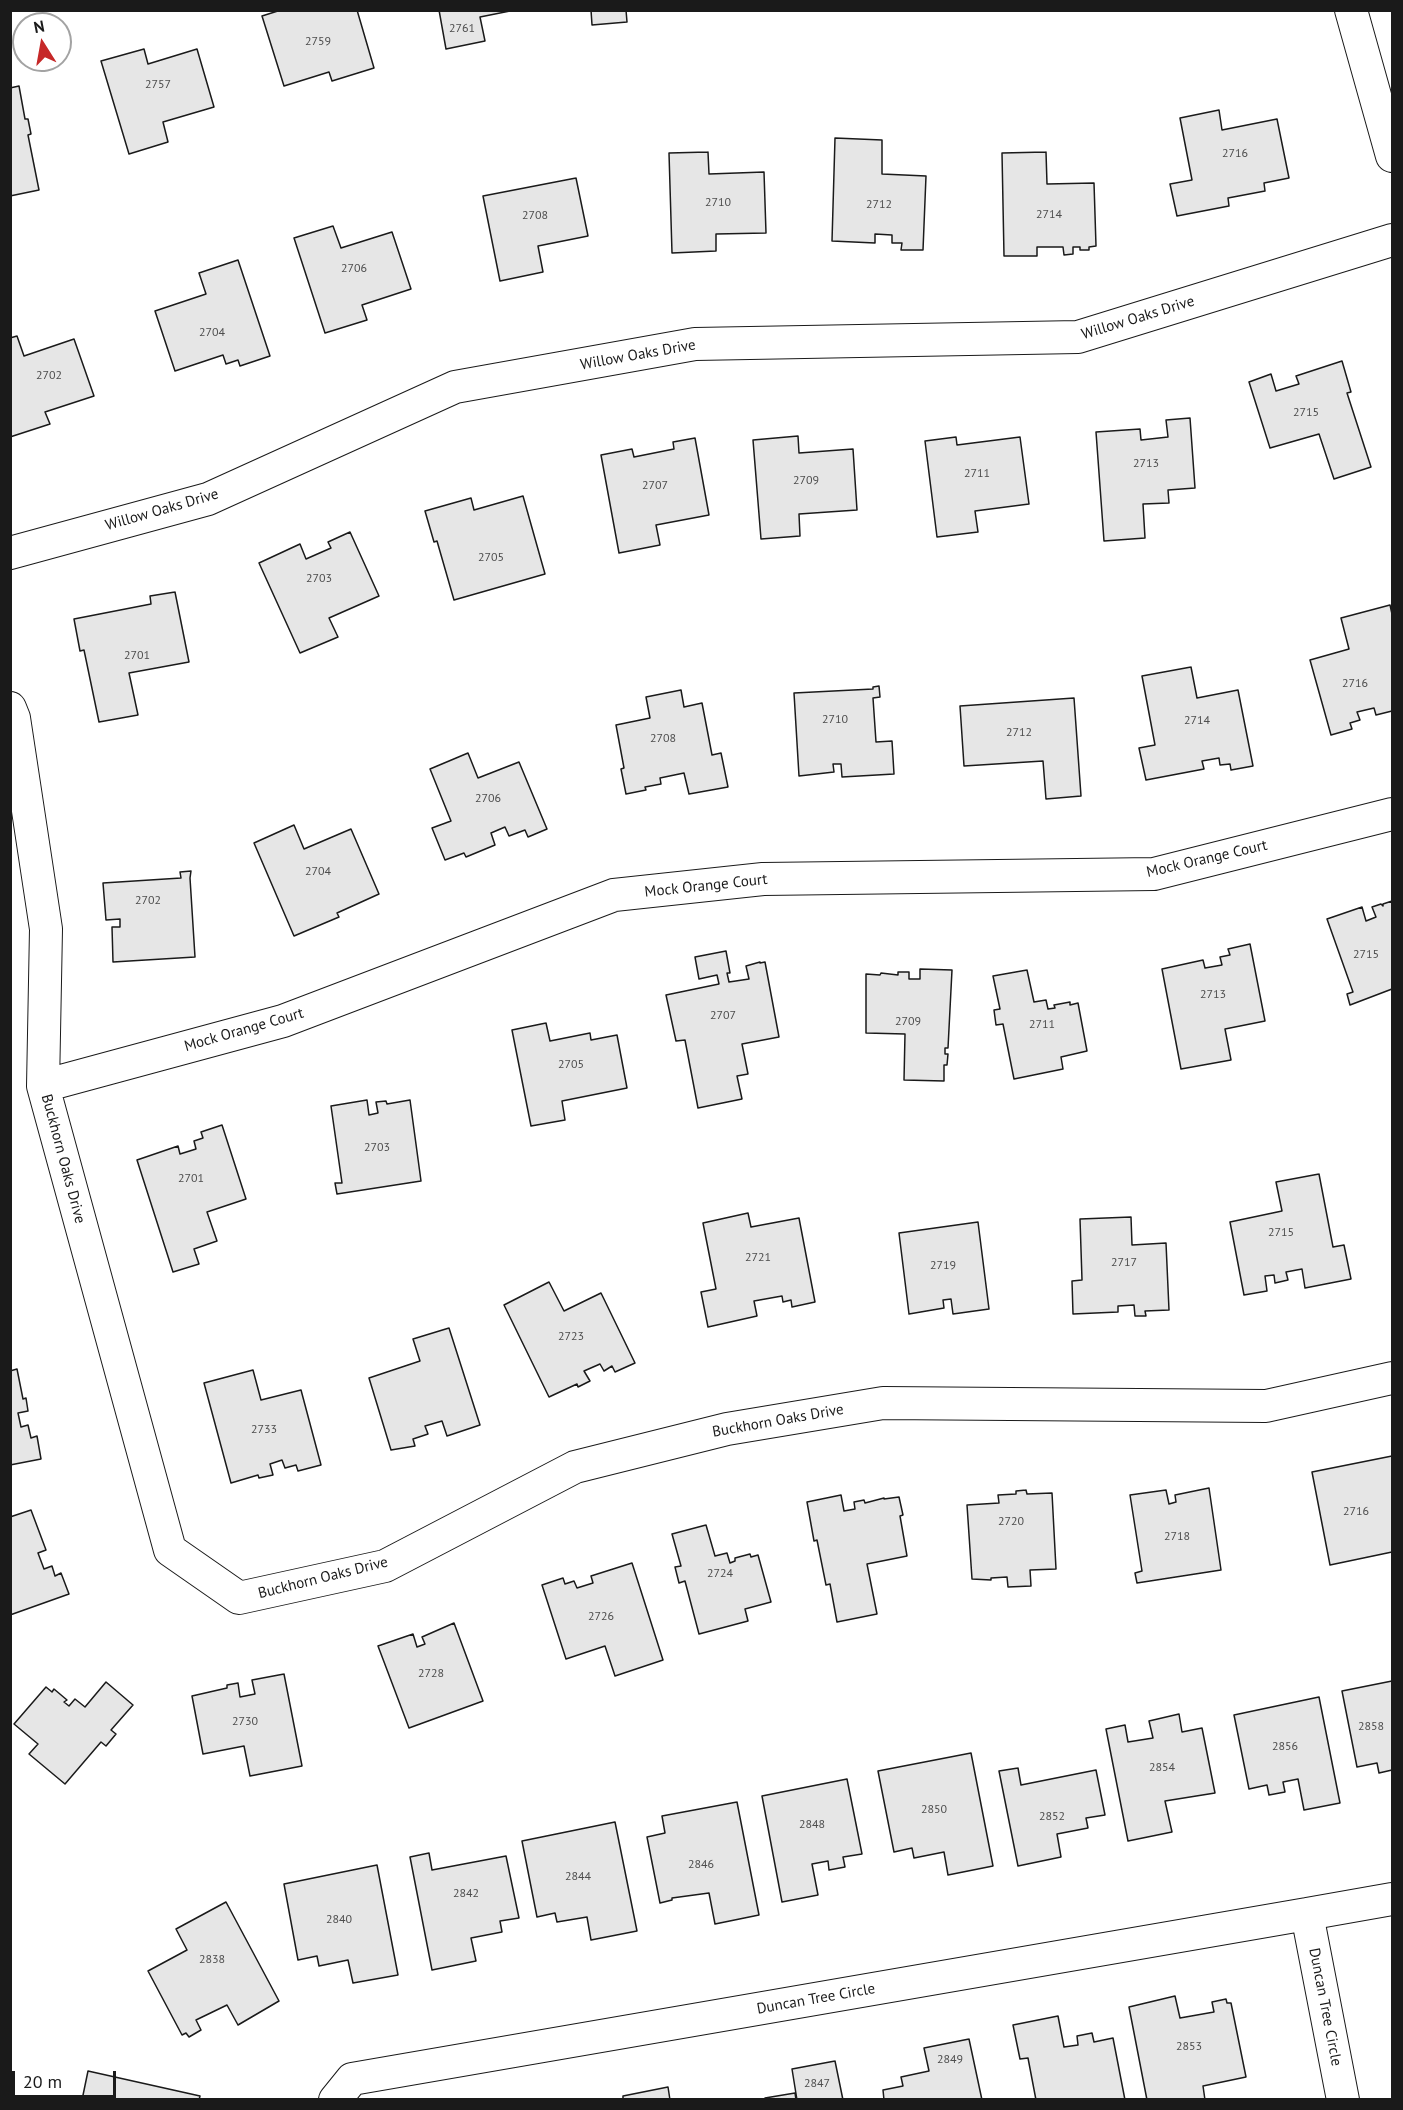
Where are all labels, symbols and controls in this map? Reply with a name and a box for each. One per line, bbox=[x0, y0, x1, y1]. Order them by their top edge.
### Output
north arrow bbox=[12, 12, 72, 72]
text: N bbox=[32, 15, 46, 37]
house number: 2761 bbox=[449, 22, 475, 36]
house number: 2759 bbox=[305, 35, 331, 49]
house number: 2757 bbox=[145, 78, 171, 92]
house number: 2716 bbox=[1222, 147, 1248, 161]
house number: 2710 bbox=[705, 196, 731, 210]
house number: 2712 bbox=[866, 198, 892, 212]
house number: 2714 bbox=[1036, 208, 1062, 222]
house number: 2708 bbox=[522, 209, 548, 223]
house number: 2706 bbox=[341, 262, 367, 276]
street label: Willow Oaks Drive bbox=[1079, 292, 1197, 344]
house number: 2704 bbox=[199, 326, 225, 340]
street label: Willow Oaks Drive bbox=[579, 336, 697, 374]
house number: 2702 bbox=[36, 369, 62, 383]
house number: 2715 bbox=[1293, 406, 1319, 420]
house number: 2713 bbox=[1133, 457, 1159, 471]
house number: 2711 bbox=[964, 467, 990, 481]
house number: 2709 bbox=[793, 474, 819, 488]
house number: 2707 bbox=[642, 479, 668, 493]
street label: Willow Oaks Drive bbox=[103, 485, 221, 535]
house number: 2705 bbox=[478, 551, 504, 565]
house number: 2703 bbox=[306, 572, 332, 586]
house number: 2701 bbox=[124, 649, 150, 663]
house number: 2716 bbox=[1342, 677, 1368, 691]
house number: 2710 bbox=[822, 713, 848, 727]
house number: 2714 bbox=[1184, 714, 1210, 728]
house number: 2712 bbox=[1006, 726, 1032, 740]
house number: 2708 bbox=[650, 732, 676, 746]
house number: 2706 bbox=[475, 792, 501, 806]
street label: Mock Orange Court bbox=[1145, 836, 1269, 882]
house number: 2704 bbox=[305, 865, 331, 879]
street label: Mock Orange Court bbox=[644, 871, 768, 901]
house number: 2702 bbox=[135, 894, 161, 908]
house number: 2715 bbox=[1353, 948, 1379, 962]
house number: 2713 bbox=[1200, 988, 1226, 1002]
street label: Mock Orange Court bbox=[182, 1004, 306, 1056]
house number: 2707 bbox=[710, 1009, 736, 1023]
house number: 2709 bbox=[895, 1015, 921, 1029]
house number: 2711 bbox=[1029, 1018, 1055, 1032]
house number: 2705 bbox=[558, 1058, 584, 1072]
street label: Buckhorn Oaks Drive bbox=[37, 1092, 89, 1226]
house number: 2703 bbox=[364, 1141, 390, 1155]
house number: 2701 bbox=[178, 1172, 204, 1186]
house number: 2715 bbox=[1268, 1226, 1294, 1240]
house number: 2721 bbox=[745, 1251, 771, 1265]
house number: 2717 bbox=[1111, 1256, 1137, 1270]
house number: 2719 bbox=[930, 1259, 956, 1273]
house number: 2723 bbox=[558, 1330, 584, 1344]
street label: Buckhorn Oaks Drive bbox=[711, 1401, 845, 1441]
house number: 2733 bbox=[251, 1423, 277, 1437]
house number: 2716 bbox=[1343, 1505, 1369, 1519]
house number: 2720 bbox=[998, 1515, 1024, 1529]
house number: 2718 bbox=[1164, 1530, 1190, 1544]
street label: Buckhorn Oaks Drive bbox=[256, 1553, 390, 1603]
house number: 2724 bbox=[707, 1567, 733, 1581]
house number: 2726 bbox=[588, 1610, 614, 1624]
house number: 2728 bbox=[418, 1667, 444, 1681]
house number: 2730 bbox=[232, 1715, 258, 1729]
house number: 2858 bbox=[1358, 1720, 1384, 1734]
house number: 2856 bbox=[1272, 1740, 1298, 1754]
house number: 2854 bbox=[1149, 1761, 1175, 1775]
house number: 2850 bbox=[921, 1803, 947, 1817]
house number: 2852 bbox=[1039, 1810, 1065, 1824]
house number: 2848 bbox=[799, 1818, 825, 1832]
house number: 2846 bbox=[688, 1858, 714, 1872]
house number: 2844 bbox=[565, 1870, 591, 1884]
house number: 2842 bbox=[453, 1887, 479, 1901]
house number: 2840 bbox=[326, 1913, 352, 1927]
street label: Duncan Tree Circle bbox=[1305, 1946, 1345, 2068]
house number: 2838 bbox=[199, 1953, 225, 1967]
street label: Duncan Tree Circle bbox=[755, 1980, 877, 2018]
house number: 2853 bbox=[1176, 2040, 1202, 2054]
house number: 2849 bbox=[937, 2053, 963, 2067]
scale bar bbox=[15, 2059, 118, 2097]
text: 20 m bbox=[23, 2070, 62, 2093]
house number: 2847 bbox=[804, 2077, 830, 2091]

